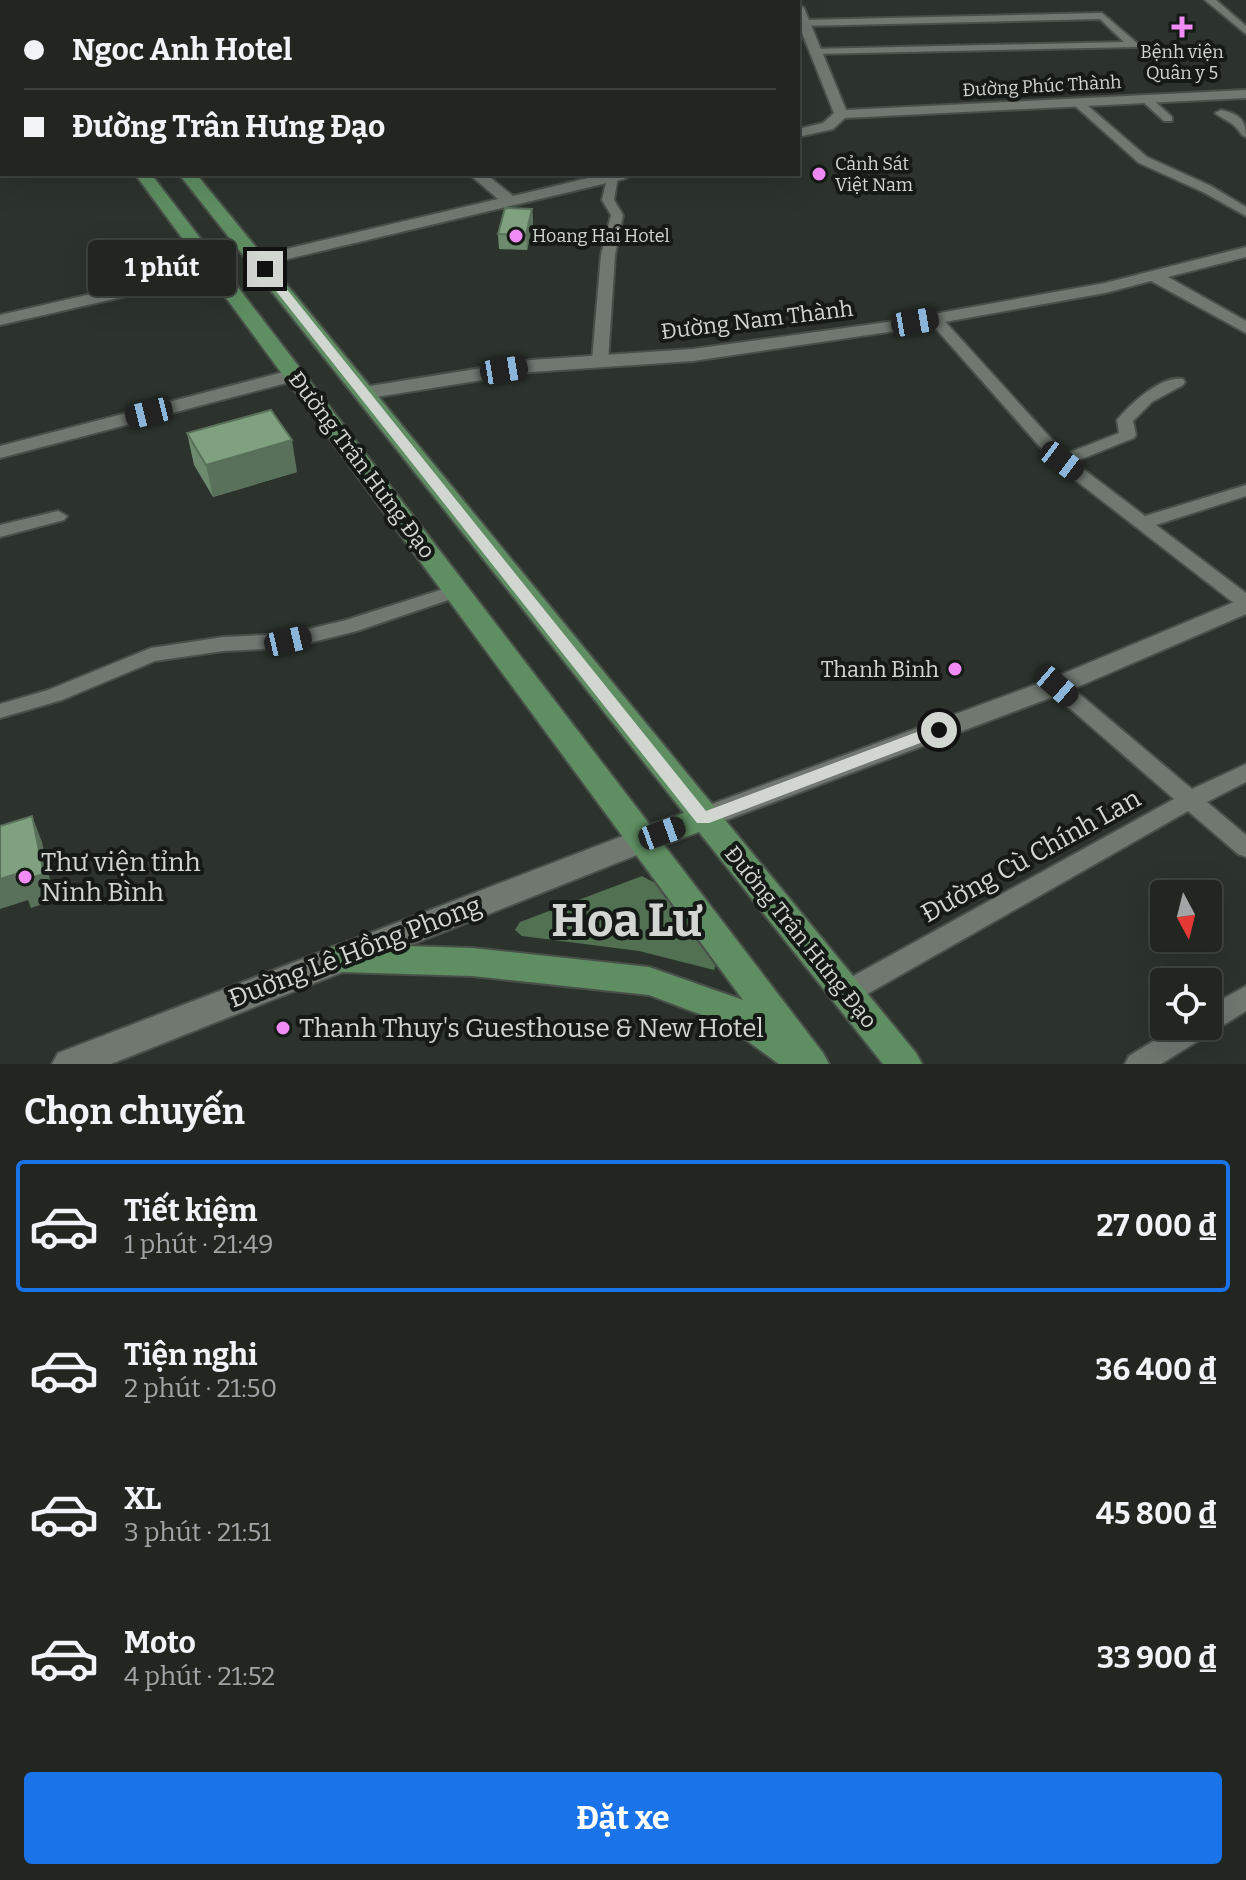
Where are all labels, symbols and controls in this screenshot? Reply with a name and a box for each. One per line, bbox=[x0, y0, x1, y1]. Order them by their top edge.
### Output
marker: Bệnh viện Quân y 5 bbox=[1171, 16, 1193, 38]
text: Ngoc Anh Hotel bbox=[72, 32, 292, 68]
place label: Bệnh viện Quân y 5 bbox=[1140, 41, 1224, 84]
street label: Đường Phúc Thành bbox=[962, 71, 1122, 101]
text: Đường Trân Hưng Đạo bbox=[72, 109, 385, 145]
place label: Cảnh Sát Việt Nam bbox=[835, 153, 913, 196]
marker: Cảnh Sát Việt Nam bbox=[810, 165, 828, 183]
place label: Hoang Hai Hotel bbox=[532, 225, 670, 247]
marker: Hoang Hai Hotel bbox=[507, 227, 525, 245]
callout: 1 phút bbox=[89, 241, 237, 297]
route end bbox=[247, 251, 283, 287]
text: 1 phút bbox=[125, 252, 199, 283]
street label: Đường Nam Thành bbox=[659, 295, 855, 345]
car bbox=[889, 306, 941, 338]
car bbox=[478, 354, 530, 386]
street label: Đường Trân Hưng Đạo bbox=[283, 366, 441, 564]
car bbox=[123, 396, 175, 430]
car bbox=[1036, 437, 1088, 485]
car bbox=[262, 624, 314, 658]
place label: Thanh Binh bbox=[821, 656, 939, 683]
marker: Thanh Binh bbox=[946, 660, 964, 678]
car bbox=[1031, 661, 1083, 711]
route start bbox=[921, 712, 957, 748]
street label: Đường Cù Chính Lan bbox=[916, 783, 1146, 929]
car bbox=[635, 814, 689, 852]
street label: Đường Trân Hưng Đạo bbox=[719, 840, 883, 1034]
place label: Thư viện tỉnh Ninh Bình bbox=[41, 847, 201, 908]
marker: Thư viện tỉnh Ninh Bình bbox=[16, 868, 34, 886]
north arrow bbox=[1150, 880, 1222, 952]
map controls bbox=[1150, 880, 1222, 1040]
street label: Đuờng Lê Hồng Phong bbox=[224, 890, 486, 1014]
district label: Hoa Lư bbox=[551, 893, 703, 948]
button: locate bbox=[1150, 968, 1222, 1040]
place label: Thanh Thuy's Guesthouse & New Hotel bbox=[299, 1013, 764, 1044]
marker: Thanh Thuy's Guesthouse & New Hotel bbox=[274, 1019, 292, 1037]
text: Chọn chuyến bbox=[24, 1090, 245, 1134]
icon: car bbox=[28, 1190, 100, 1262]
text: Tiết kiệm bbox=[124, 1193, 257, 1229]
text: 27 000 ₫ bbox=[1097, 1208, 1218, 1244]
text: 1 phút · 21:49 bbox=[124, 1229, 273, 1260]
icon: car bbox=[28, 1334, 100, 1406]
text: Tiện nghi bbox=[124, 1337, 258, 1373]
text: 36 400 ₫ bbox=[1095, 1352, 1218, 1388]
text: 2 phút · 21:50 bbox=[124, 1373, 277, 1404]
icon: car bbox=[28, 1478, 100, 1550]
text: XL bbox=[124, 1481, 161, 1517]
text: 45 800 ₫ bbox=[1096, 1496, 1218, 1532]
text: 3 phút · 21:51 bbox=[124, 1517, 271, 1548]
icon: car bbox=[28, 1622, 100, 1694]
text: Moto bbox=[124, 1625, 196, 1661]
text: 33 900 ₫ bbox=[1097, 1640, 1218, 1676]
text: 4 phút · 21:52 bbox=[124, 1661, 275, 1692]
button: Đặt xe bbox=[24, 1772, 1222, 1864]

